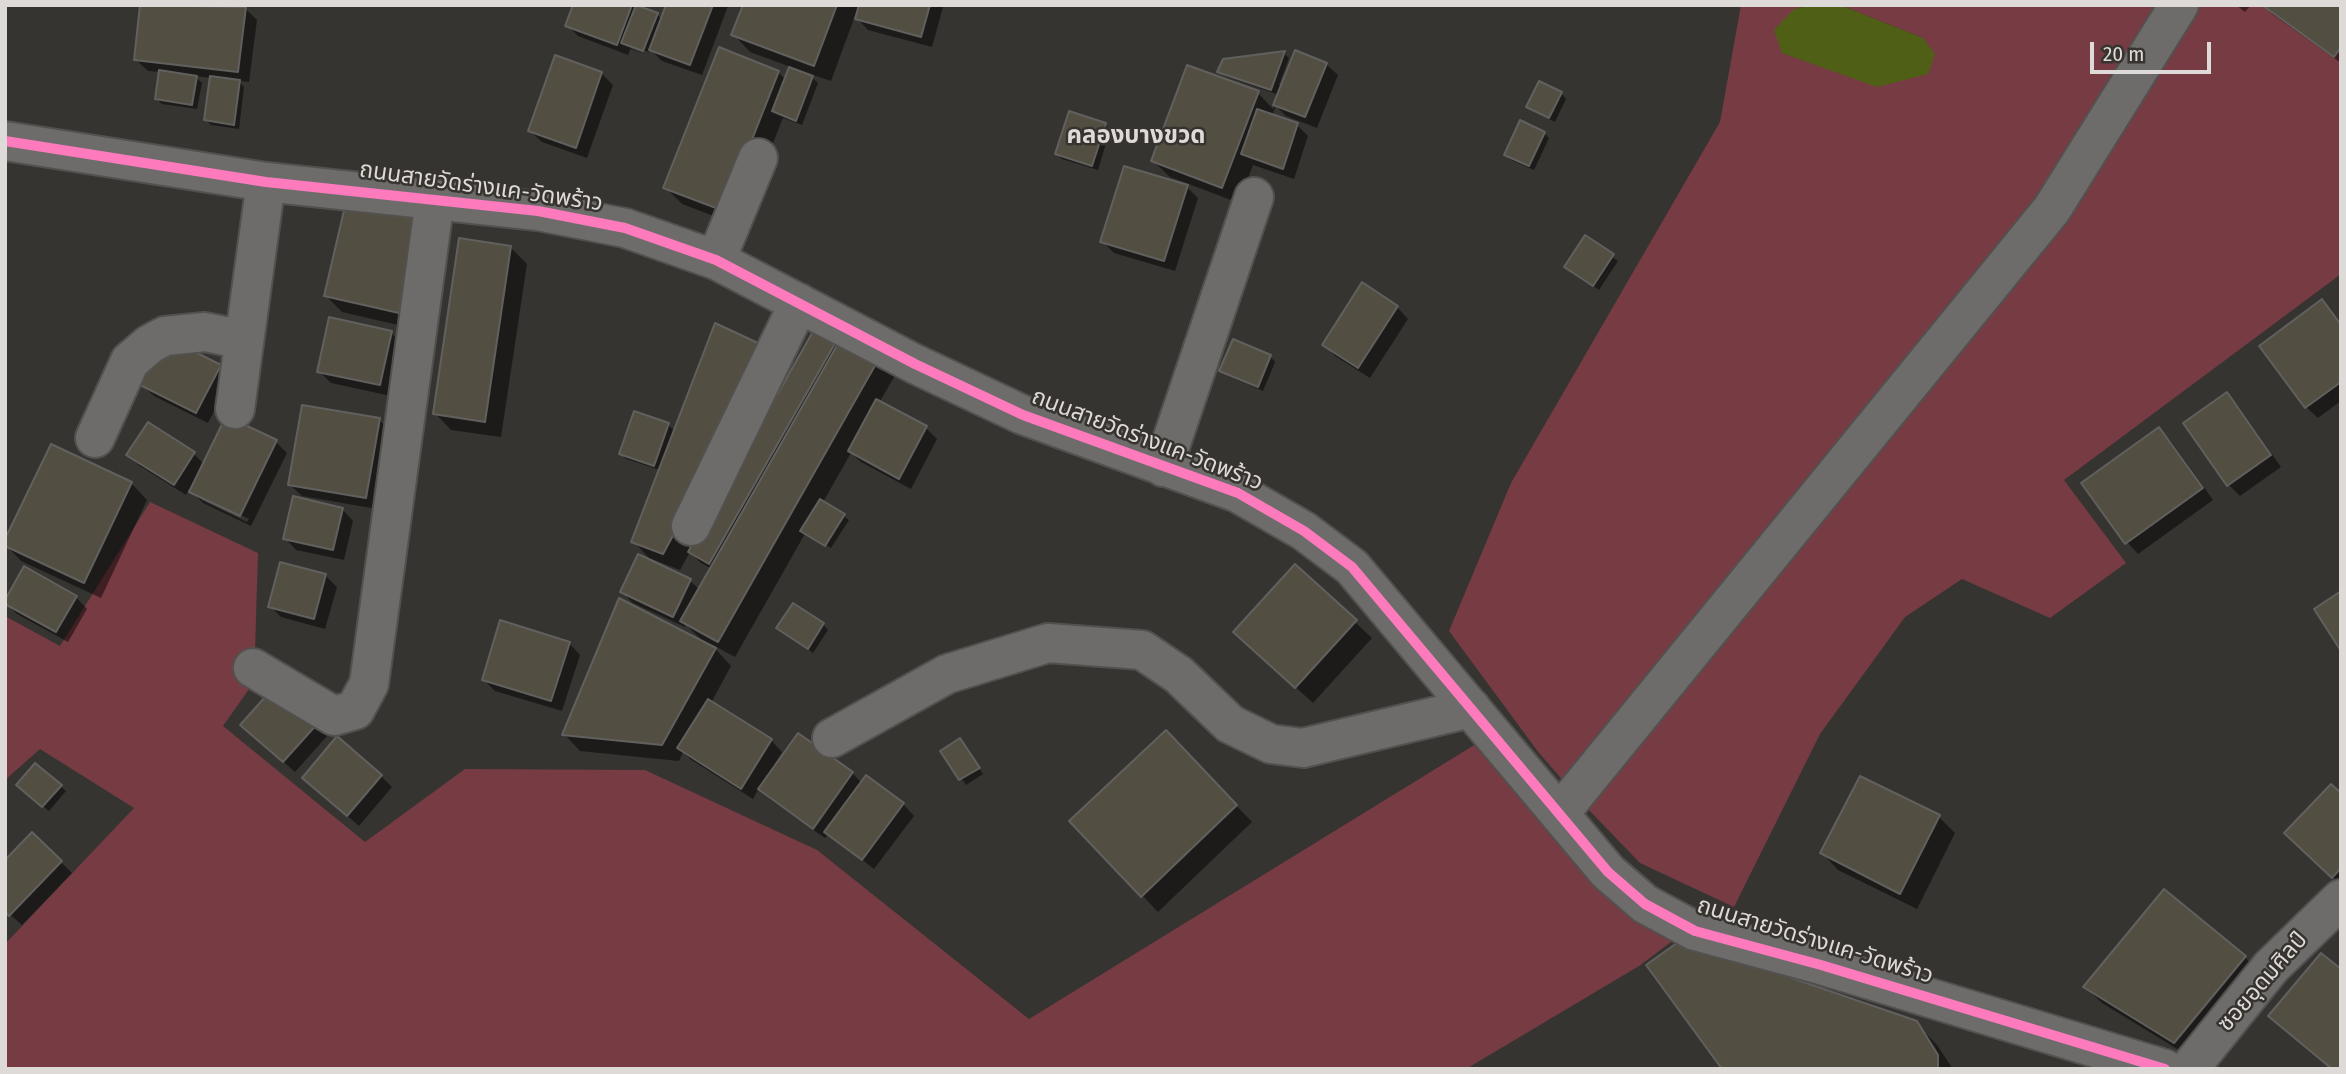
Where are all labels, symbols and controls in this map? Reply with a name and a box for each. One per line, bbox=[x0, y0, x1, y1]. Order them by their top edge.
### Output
scale bar bbox=[2094, 28, 2215, 72]
text: 20 m bbox=[2103, 41, 2144, 67]
district label: คลองบางขวด bbox=[1067, 122, 1205, 150]
street label: ถนนสายวัดร่างแค-วัดพร้าว bbox=[358, 156, 604, 218]
street label: ถนนสายวัดร่างแค-วัดพร้าว bbox=[1028, 383, 1266, 497]
street label: ถนนสายวัดร่างแค-วัดพร้าว bbox=[1694, 892, 1936, 990]
street label: ซอยอุดมศิลป์ bbox=[2212, 927, 2314, 1037]

